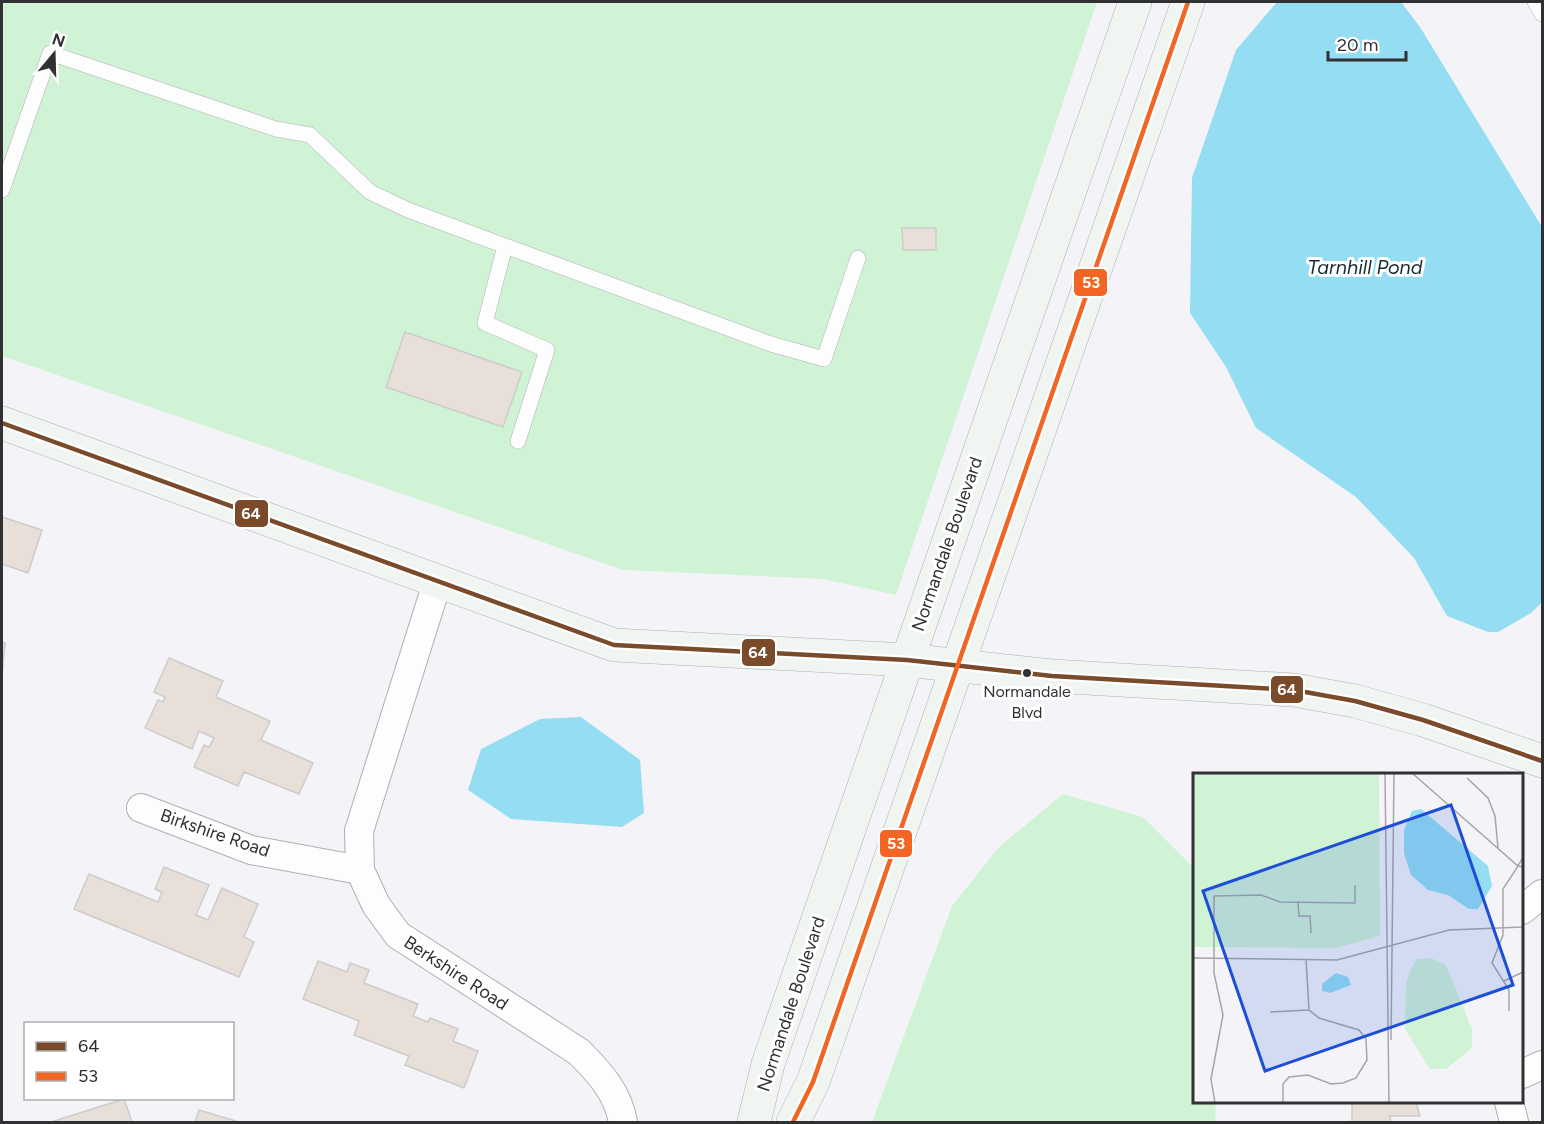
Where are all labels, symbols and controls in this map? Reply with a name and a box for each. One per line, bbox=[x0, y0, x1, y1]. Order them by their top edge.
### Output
north arrow bbox=[24, 24, 84, 84]
scale bar bbox=[1328, 24, 1406, 62]
text: N bbox=[50, 29, 68, 51]
text: 20 m bbox=[1337, 34, 1378, 56]
water label: Tarnhill Pond bbox=[1307, 255, 1423, 279]
line badge: 53 bbox=[1073, 268, 1108, 297]
text: 53 bbox=[1082, 273, 1100, 292]
street label: Normandale Boulevard bbox=[907, 454, 987, 634]
line badge: 64 bbox=[234, 499, 269, 528]
text: 64 bbox=[241, 504, 261, 523]
line badge: 64 bbox=[741, 638, 776, 667]
text: 64 bbox=[748, 643, 768, 662]
marker: Normandale Blvd bbox=[1021, 667, 1033, 679]
line badge: 64 bbox=[1270, 675, 1304, 704]
text: 64 bbox=[1277, 680, 1297, 699]
place label: Normandale Blvd bbox=[983, 682, 1071, 722]
inset map bbox=[1193, 773, 1523, 1103]
street label: Birkshire Road bbox=[157, 804, 273, 862]
line badge: 53 bbox=[879, 829, 913, 858]
text: 53 bbox=[887, 834, 905, 853]
street label: Normandale Boulevard bbox=[752, 914, 830, 1094]
street label: Berkshire Road bbox=[400, 931, 512, 1015]
legend bbox=[24, 1022, 234, 1100]
text: 64 bbox=[78, 1035, 99, 1057]
text: 53 bbox=[78, 1065, 98, 1087]

